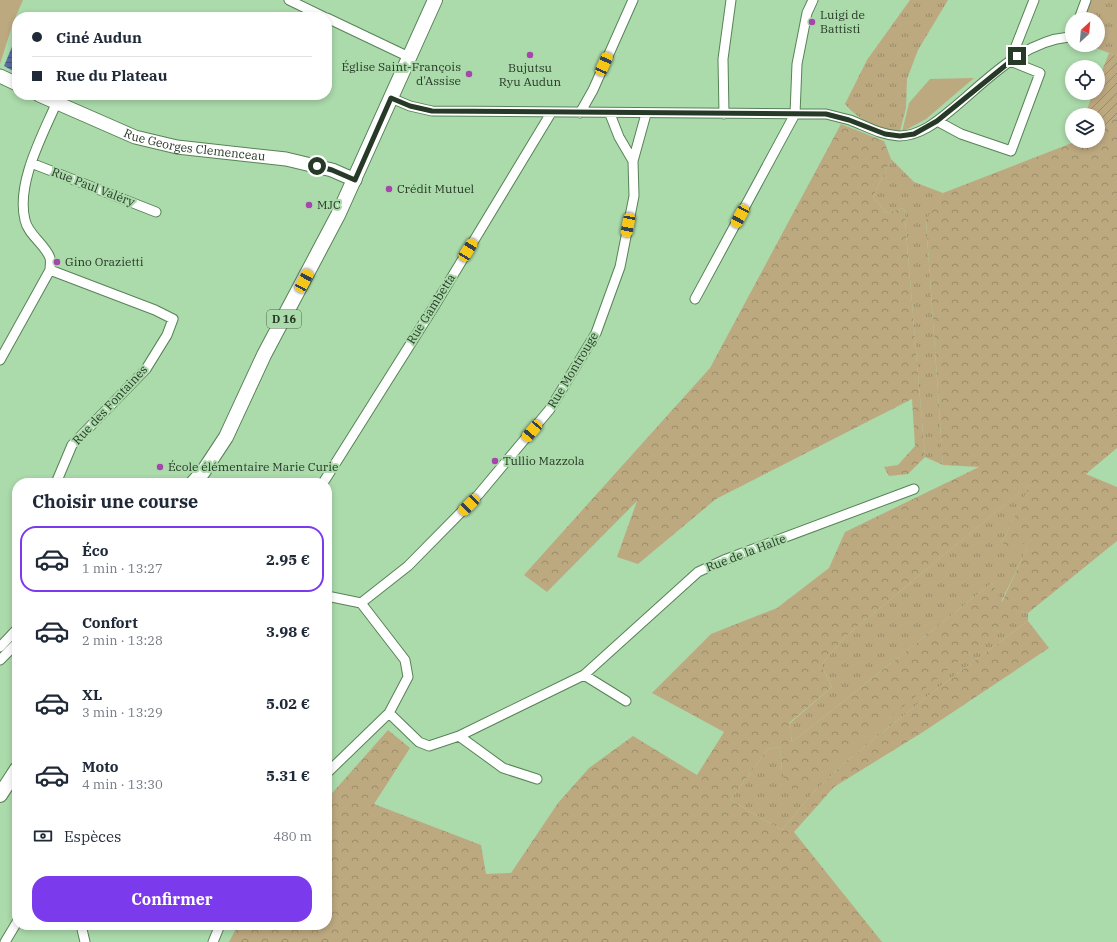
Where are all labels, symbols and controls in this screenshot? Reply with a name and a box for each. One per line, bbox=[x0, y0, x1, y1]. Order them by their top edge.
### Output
place label: Luigi de Battisti bbox=[820, 7, 865, 36]
north arrow bbox=[1065, 12, 1105, 52]
map controls bbox=[1065, 12, 1105, 148]
marker: Luigi de Battisti bbox=[807, 17, 817, 27]
text: Ciné Audun bbox=[56, 28, 142, 47]
route end bbox=[1008, 47, 1026, 65]
marker: Bujutsu Ryu Audun bbox=[525, 50, 535, 60]
car bbox=[594, 51, 614, 77]
place label: Église Saint-François d'Assise bbox=[341, 59, 461, 88]
place label: Bujutsu Ryu Audun bbox=[499, 60, 562, 89]
button: locate bbox=[1065, 60, 1105, 100]
text: Rue du Plateau bbox=[56, 66, 167, 85]
marker: Église Saint-François d'Assise bbox=[464, 69, 474, 79]
button: layers bbox=[1065, 108, 1105, 148]
street label: Rue Georges Clemenceau bbox=[122, 125, 267, 164]
route start bbox=[308, 157, 326, 175]
street label: Rue Paul Valéry bbox=[49, 164, 138, 210]
place label: Crédit Mutuel bbox=[397, 181, 475, 196]
marker: Crédit Mutuel bbox=[384, 184, 394, 194]
place label: MJC bbox=[317, 197, 341, 212]
marker: MJC bbox=[304, 200, 314, 210]
car bbox=[729, 203, 751, 229]
car bbox=[620, 212, 636, 238]
car bbox=[457, 237, 479, 263]
place label: Gino Orazietti bbox=[65, 254, 144, 269]
marker: Gino Orazietti bbox=[52, 257, 62, 267]
car bbox=[293, 268, 315, 294]
street label: Rue Gambetta bbox=[403, 270, 458, 347]
road number: D 16 bbox=[267, 310, 301, 328]
street label: Rue Montrouge bbox=[544, 329, 601, 411]
street label: Rue des Fontaines bbox=[69, 362, 150, 447]
car bbox=[520, 418, 544, 444]
place label: Tullio Mazzola bbox=[503, 453, 585, 468]
marker: Tullio Mazzola bbox=[490, 456, 500, 466]
place label: École élémentaire Marie Curie bbox=[168, 459, 338, 474]
marker: École élémentaire Marie Curie bbox=[155, 462, 165, 472]
text: Choisir une course bbox=[32, 490, 198, 513]
car bbox=[456, 492, 482, 518]
street label: Rue de la Halte bbox=[704, 530, 788, 575]
icon: car bbox=[34, 541, 70, 577]
text: Éco bbox=[82, 541, 108, 560]
text: 2.95 € bbox=[266, 550, 310, 569]
text: 1 min · 13:27 bbox=[82, 560, 163, 577]
icon: car bbox=[34, 613, 70, 649]
text: Confort bbox=[82, 613, 138, 632]
text: 3.98 € bbox=[266, 622, 310, 641]
text: 2 min · 13:28 bbox=[82, 632, 163, 649]
icon: car bbox=[34, 685, 70, 721]
text: XL bbox=[82, 685, 102, 704]
text: 5.02 € bbox=[266, 694, 310, 713]
text: 3 min · 13:29 bbox=[82, 704, 163, 721]
icon: car bbox=[34, 757, 70, 793]
text: Moto bbox=[82, 757, 119, 776]
text: 5.31 € bbox=[266, 766, 310, 785]
text: 4 min · 13:30 bbox=[82, 776, 163, 793]
icon: cash bbox=[32, 825, 54, 847]
text: Espèces bbox=[64, 827, 121, 846]
text: 480 m bbox=[273, 828, 312, 845]
button: Confirmer bbox=[32, 876, 312, 922]

